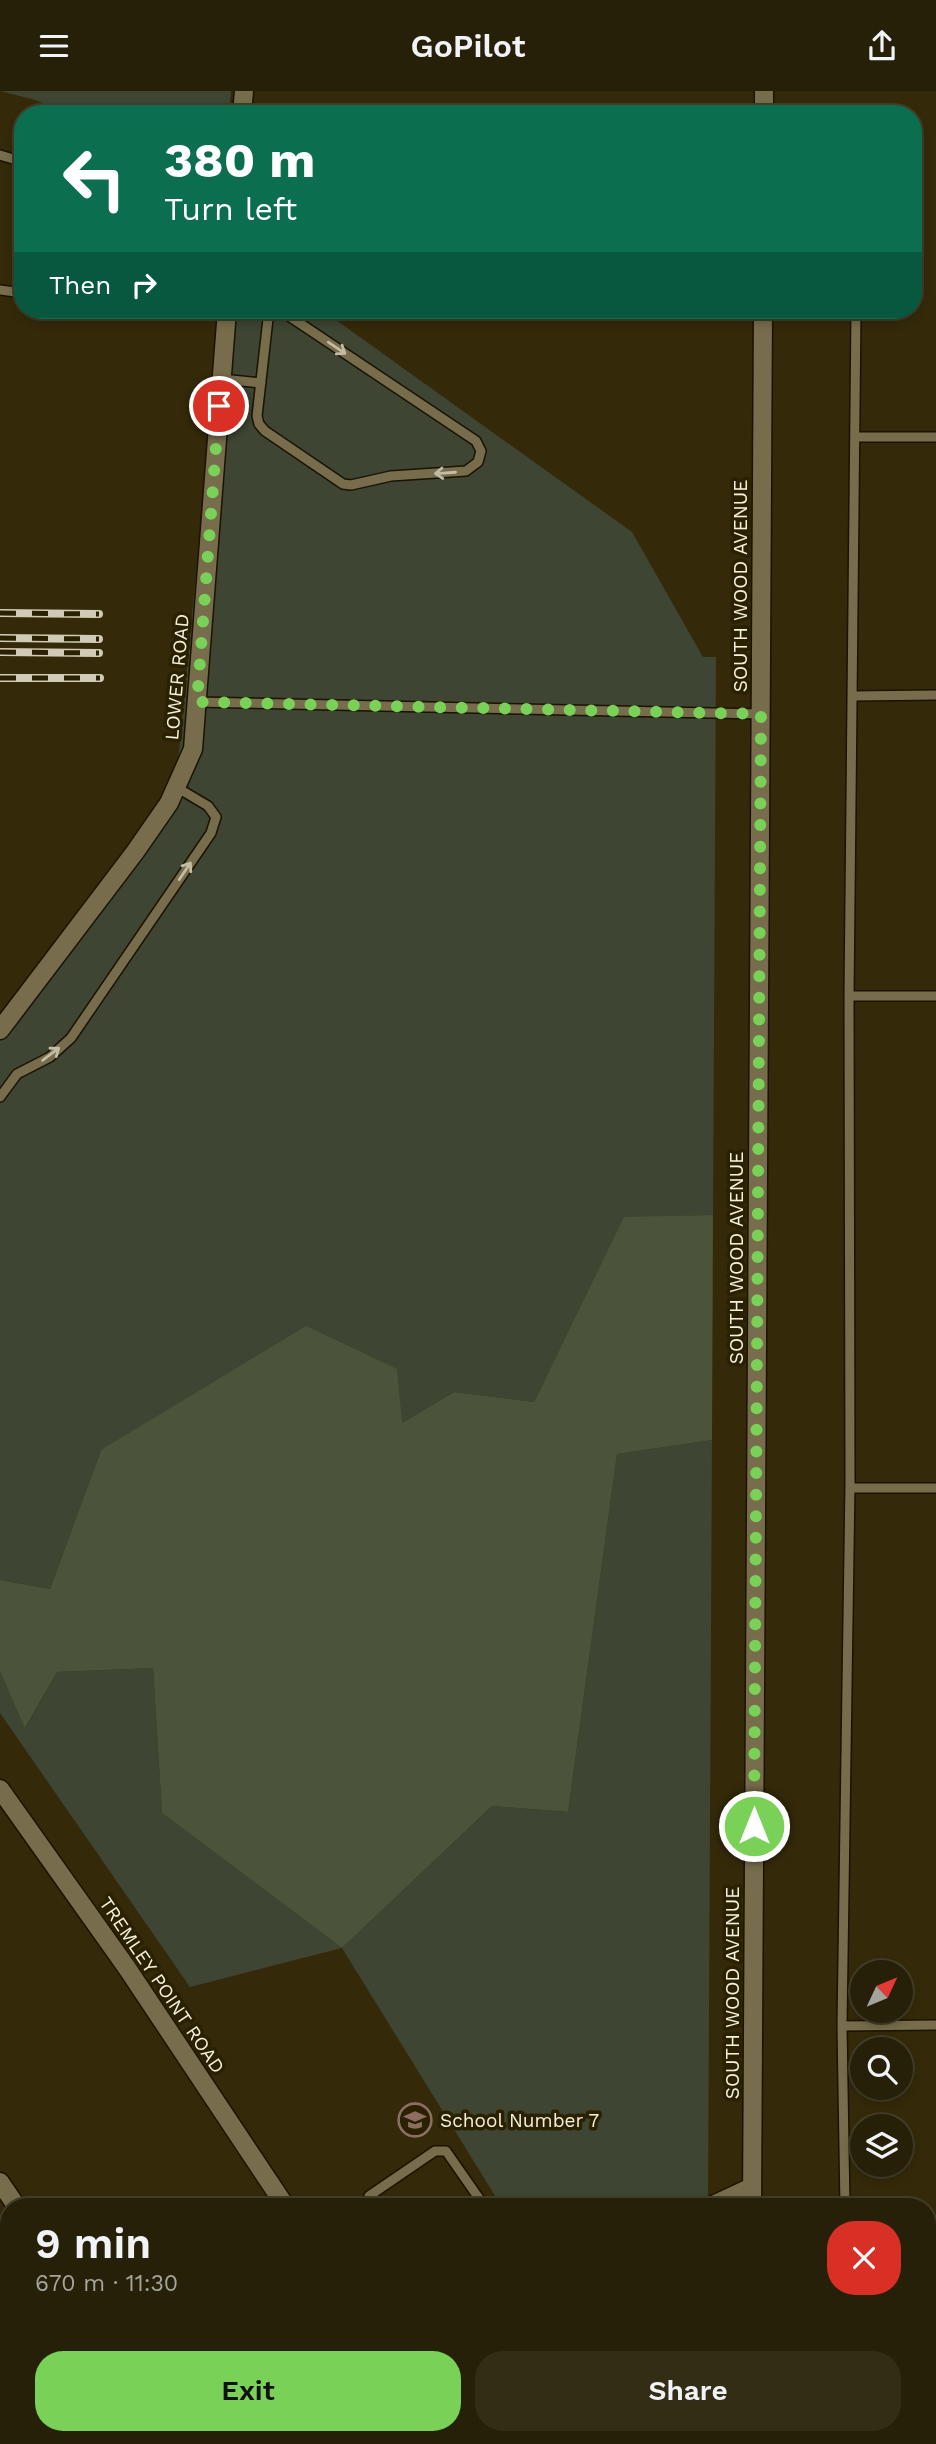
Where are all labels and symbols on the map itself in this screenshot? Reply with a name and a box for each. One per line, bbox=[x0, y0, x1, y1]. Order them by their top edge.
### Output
one-way arrow bbox=[327, 340, 346, 355]
pin bbox=[189, 376, 249, 436]
one-way arrow bbox=[434, 467, 457, 480]
street label: SOUTH WOOD AVENUE bbox=[729, 480, 752, 692]
street label: LOWER ROAD bbox=[160, 613, 194, 741]
one-way arrow bbox=[178, 862, 192, 881]
one-way arrow bbox=[41, 1047, 60, 1061]
street label: SOUTH WOOD AVENUE bbox=[725, 1152, 748, 1364]
position arrow bbox=[717, 1789, 791, 1863]
street label: SOUTH WOOD AVENUE bbox=[721, 1887, 744, 2099]
street label: TREMLEY POINT ROAD bbox=[94, 1892, 230, 2078]
north arrow bbox=[850, 1960, 914, 2023]
school or university icon: School Number 7 bbox=[396, 2101, 434, 2139]
place label: School Number 7 bbox=[440, 2109, 599, 2132]

